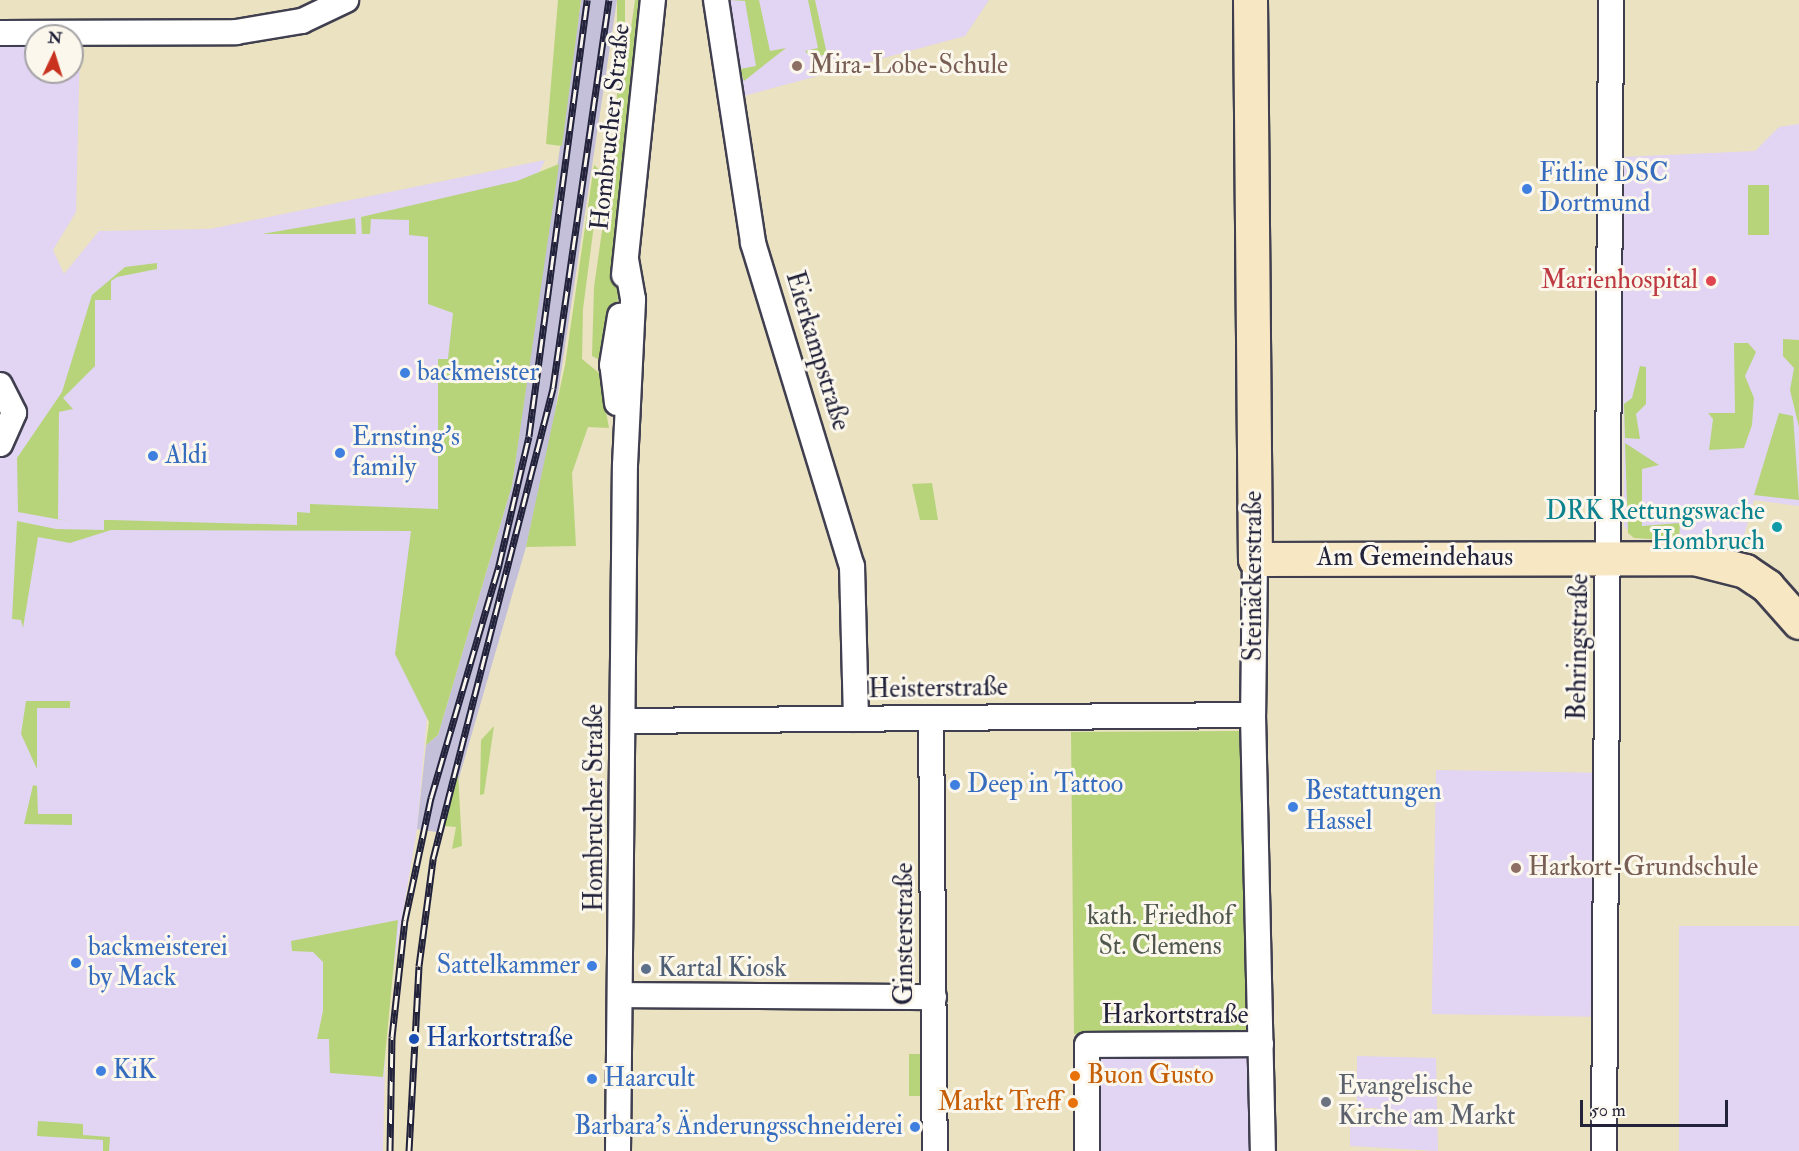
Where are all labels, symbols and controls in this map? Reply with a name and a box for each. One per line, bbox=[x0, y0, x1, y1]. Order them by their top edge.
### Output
street label: Hombrucher Straße bbox=[585, 22, 637, 232]
north arrow bbox=[24, 24, 84, 84]
text: N bbox=[47, 28, 63, 49]
place label: Mira-Lobe-Schule bbox=[809, 50, 1008, 82]
marker: Mira-Lobe-Schule bbox=[790, 59, 804, 73]
place label: Fitline DSC Dortmund bbox=[1539, 158, 1668, 219]
marker: Fitline DSC Dortmund bbox=[1520, 182, 1534, 196]
place label: Marienhospital bbox=[1541, 265, 1698, 297]
street label: Eierkampstraße bbox=[778, 268, 856, 434]
marker: Marienhospital bbox=[1702, 272, 1720, 290]
place label: backmeister bbox=[417, 357, 539, 389]
marker: backmeister bbox=[398, 366, 412, 380]
place label: Ernsting's family bbox=[352, 422, 460, 484]
place label: Aldi bbox=[165, 440, 208, 472]
marker: Ernsting's family bbox=[333, 446, 347, 460]
marker: Aldi bbox=[146, 449, 160, 463]
street label: Steinäckerstraße bbox=[1238, 491, 1270, 661]
place label: DRK Rettungswache Hombruch bbox=[1545, 496, 1765, 558]
marker: DRK Rettungswache Hombruch bbox=[1770, 520, 1784, 534]
street label: Am Gemeindehaus bbox=[1317, 542, 1513, 574]
street label: Behringstraße bbox=[1562, 573, 1596, 721]
street label: Heisterstraße bbox=[868, 672, 1008, 706]
street label: Hombrucher Straße bbox=[579, 704, 611, 912]
place label: Deep in Tattoo bbox=[967, 769, 1123, 801]
place label: Bestattungen Hassel bbox=[1305, 776, 1442, 838]
marker: Deep in Tattoo bbox=[948, 778, 962, 792]
marker: Bestattungen Hassel bbox=[1286, 800, 1300, 814]
place label: Harkort-Grundschule bbox=[1528, 852, 1758, 884]
marker: Harkort-Grundschule bbox=[1509, 861, 1523, 875]
street label: Ginsterstraße bbox=[889, 863, 921, 1005]
park label: kath. Friedhof St. Clemens bbox=[1087, 901, 1233, 963]
place label: backmeisterei by Mack bbox=[88, 932, 228, 994]
place label: Sattelkammer bbox=[437, 950, 580, 982]
place label: Kartal Kiosk bbox=[658, 953, 787, 985]
marker: backmeisterei by Mack bbox=[69, 956, 83, 970]
marker: Sattelkammer bbox=[585, 959, 599, 973]
marker: Kartal Kiosk bbox=[639, 962, 653, 976]
street label: Harkortstraße bbox=[1102, 1000, 1248, 1032]
place label: Harkortstraße bbox=[426, 1023, 573, 1055]
marker: Harkortstraße bbox=[407, 1032, 421, 1046]
place label: KiK bbox=[113, 1055, 156, 1087]
place label: Buon Gusto bbox=[1087, 1060, 1214, 1092]
place label: Haarcult bbox=[604, 1063, 695, 1095]
marker: KiK bbox=[94, 1064, 108, 1078]
marker: Buon Gusto bbox=[1068, 1069, 1082, 1083]
place label: Evangelische Kirche am Markt bbox=[1338, 1071, 1515, 1132]
marker: Haarcult bbox=[585, 1072, 599, 1086]
place label: Markt Treff bbox=[938, 1087, 1061, 1119]
scale bar bbox=[1583, 1088, 1732, 1126]
marker: Evangelische Kirche am Markt bbox=[1319, 1095, 1333, 1109]
marker: Markt Treff bbox=[1066, 1096, 1080, 1110]
text: 50 m bbox=[1591, 1099, 1626, 1122]
place label: Barbara's Änderungsschneiderei bbox=[574, 1111, 903, 1143]
marker: Barbara's Änderungsschneiderei bbox=[908, 1120, 922, 1134]

